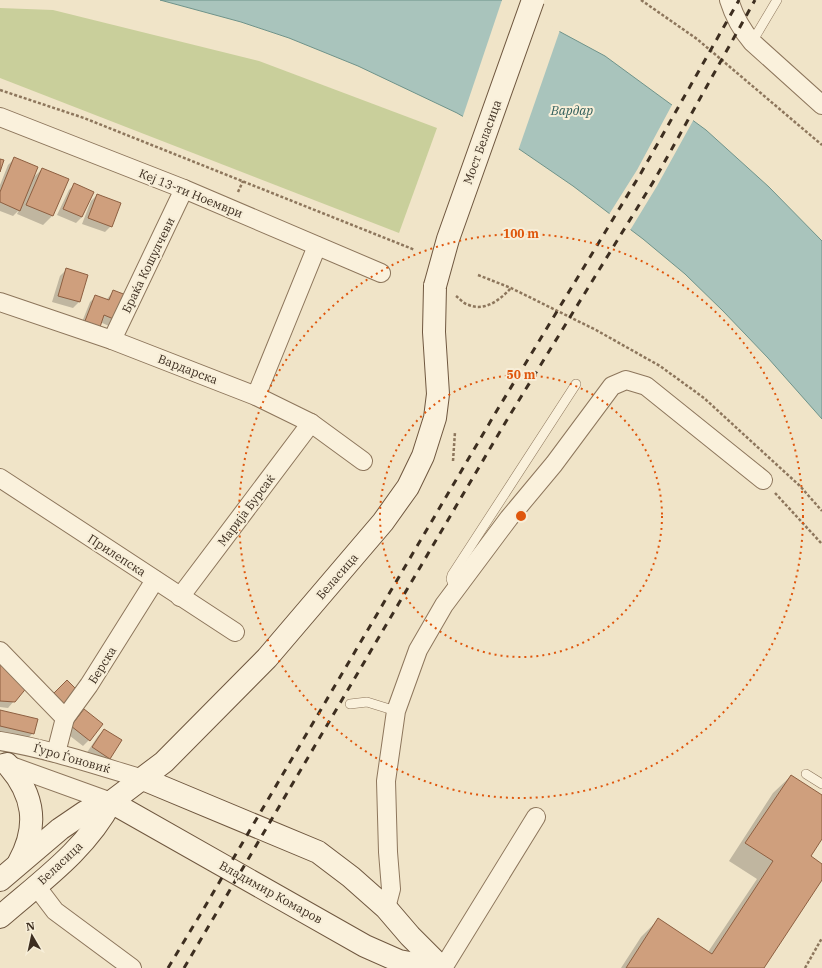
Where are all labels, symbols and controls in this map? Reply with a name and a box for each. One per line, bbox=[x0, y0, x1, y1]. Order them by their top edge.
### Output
street label: Мост Беласица bbox=[460, 97, 504, 186]
water label: Вардар bbox=[550, 102, 593, 119]
street label: Кеј 13-ти Ноември bbox=[137, 165, 245, 221]
street label: Браќа Кошулчеви bbox=[118, 215, 178, 315]
text: 100 m bbox=[503, 226, 539, 241]
street label: Вардарска bbox=[156, 351, 220, 387]
text: 50 m bbox=[507, 367, 536, 382]
street label: Марија Бурсаќ bbox=[214, 471, 278, 549]
centre of rings bbox=[514, 509, 528, 523]
street label: Прилепска bbox=[85, 531, 149, 580]
street label: Беласица bbox=[313, 549, 361, 602]
street label: Берска bbox=[85, 643, 119, 686]
street label: Ѓуро Ѓоновиќ bbox=[32, 740, 112, 776]
street label: Беласица bbox=[34, 838, 86, 888]
street label: Владимир Комаров bbox=[217, 857, 325, 927]
north arrow bbox=[12, 916, 52, 956]
text: N bbox=[25, 918, 36, 934]

